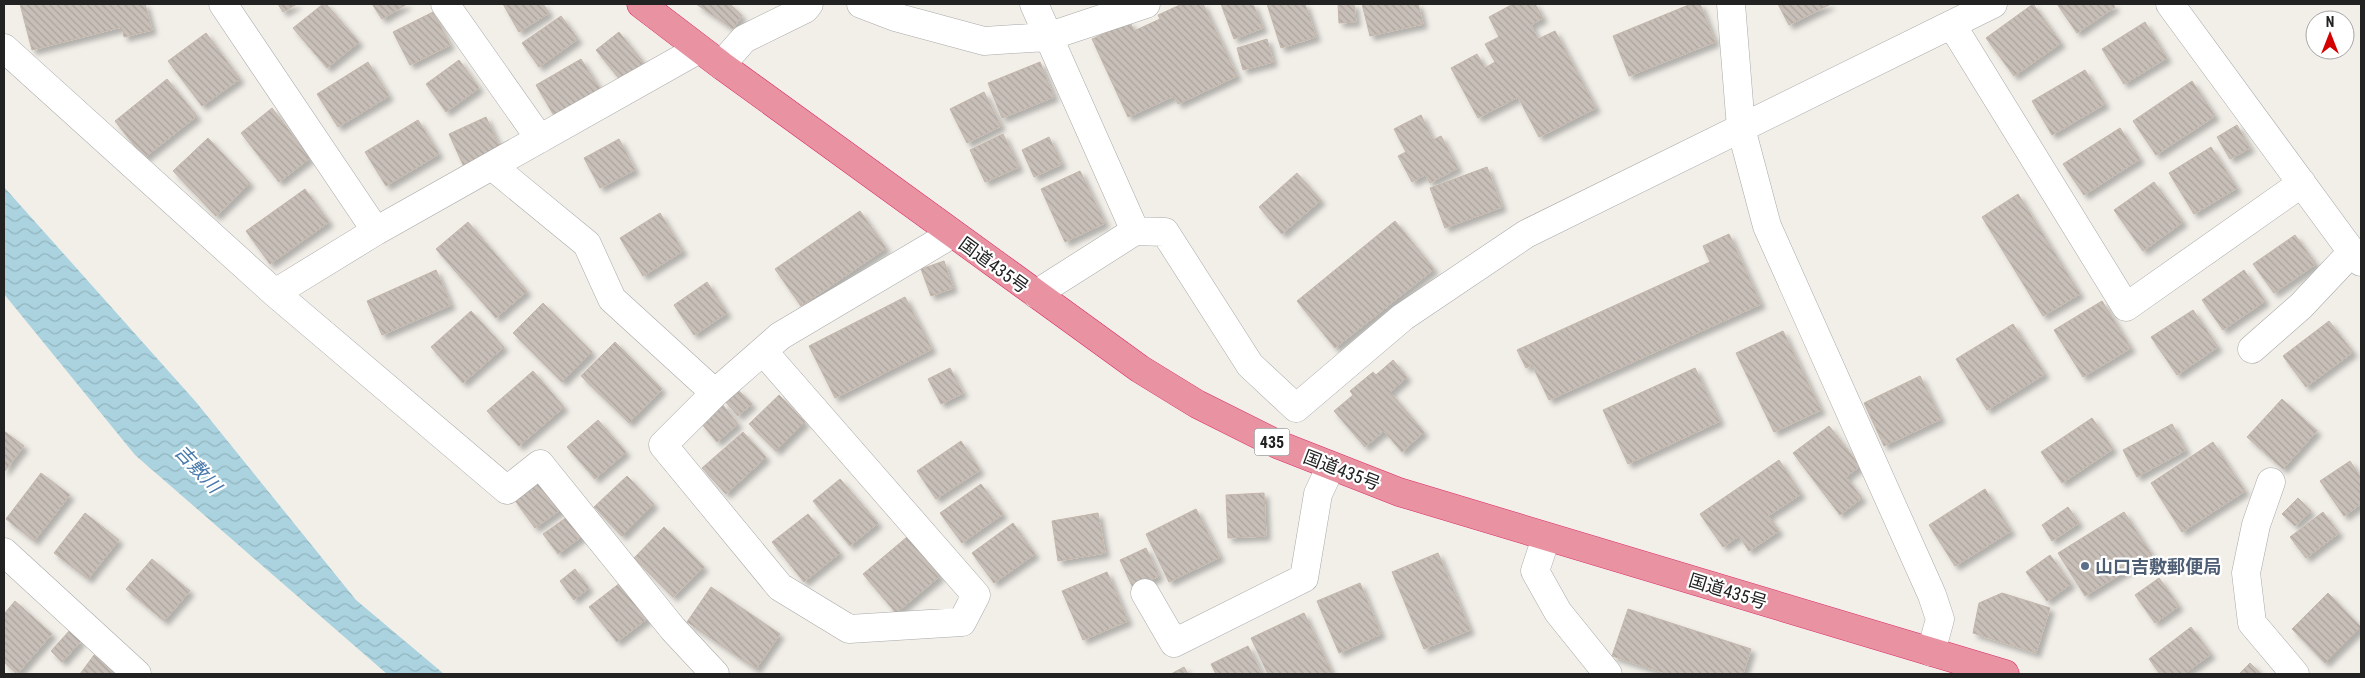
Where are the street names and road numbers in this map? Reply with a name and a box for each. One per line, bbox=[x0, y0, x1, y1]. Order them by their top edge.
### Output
street label: 国道435号 bbox=[955, 233, 1033, 297]
road number: 435 bbox=[1254, 428, 1290, 456]
street label: 国道435号 bbox=[1301, 446, 1383, 494]
street label: 国道435号 bbox=[1686, 569, 1770, 613]

